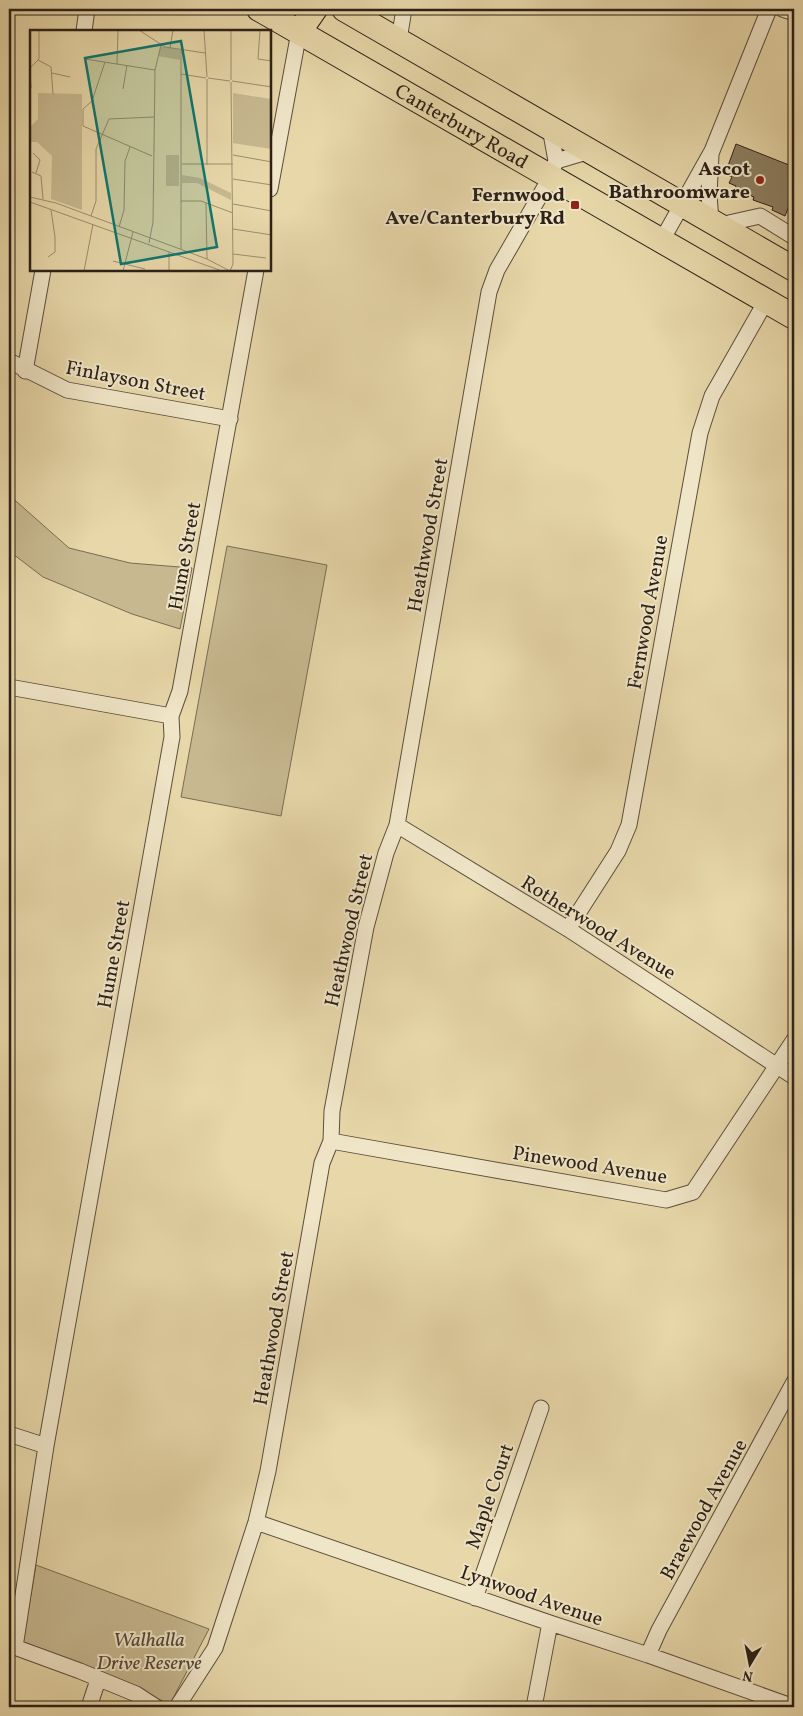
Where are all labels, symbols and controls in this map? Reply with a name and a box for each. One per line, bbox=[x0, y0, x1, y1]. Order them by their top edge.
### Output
inset map bbox=[30, 30, 271, 271]
street label: Canterbury Road bbox=[389, 78, 533, 177]
place label: Ascot Bathroomware bbox=[609, 156, 750, 207]
marker: Ascot Bathroomware bbox=[754, 174, 766, 186]
place label: Fernwood Ave/Canterbury Rd bbox=[385, 182, 565, 233]
marker: Fernwood Ave/Canterbury Rd bbox=[569, 199, 581, 211]
street label: Finlayson Street bbox=[63, 355, 208, 409]
street label: Heathwood Street bbox=[402, 456, 456, 615]
street label: Hume Street bbox=[163, 500, 209, 613]
street label: Fernwood Avenue bbox=[622, 533, 676, 692]
street label: Heathwood Street bbox=[319, 851, 381, 1010]
street label: Rotherwood Avenue bbox=[515, 870, 681, 988]
street label: Hume Street bbox=[92, 898, 138, 1011]
street label: Pinewood Avenue bbox=[510, 1140, 669, 1192]
street label: Heathwood Street bbox=[248, 1249, 302, 1408]
street label: Braewood Avenue bbox=[654, 1434, 755, 1586]
street label: Maple Court bbox=[460, 1440, 522, 1553]
street label: Lynwood Avenue bbox=[456, 1559, 606, 1634]
park label: Walhalla Drive Reserve bbox=[96, 1627, 202, 1678]
north arrow bbox=[726, 1638, 776, 1688]
text: N bbox=[741, 1665, 755, 1686]

